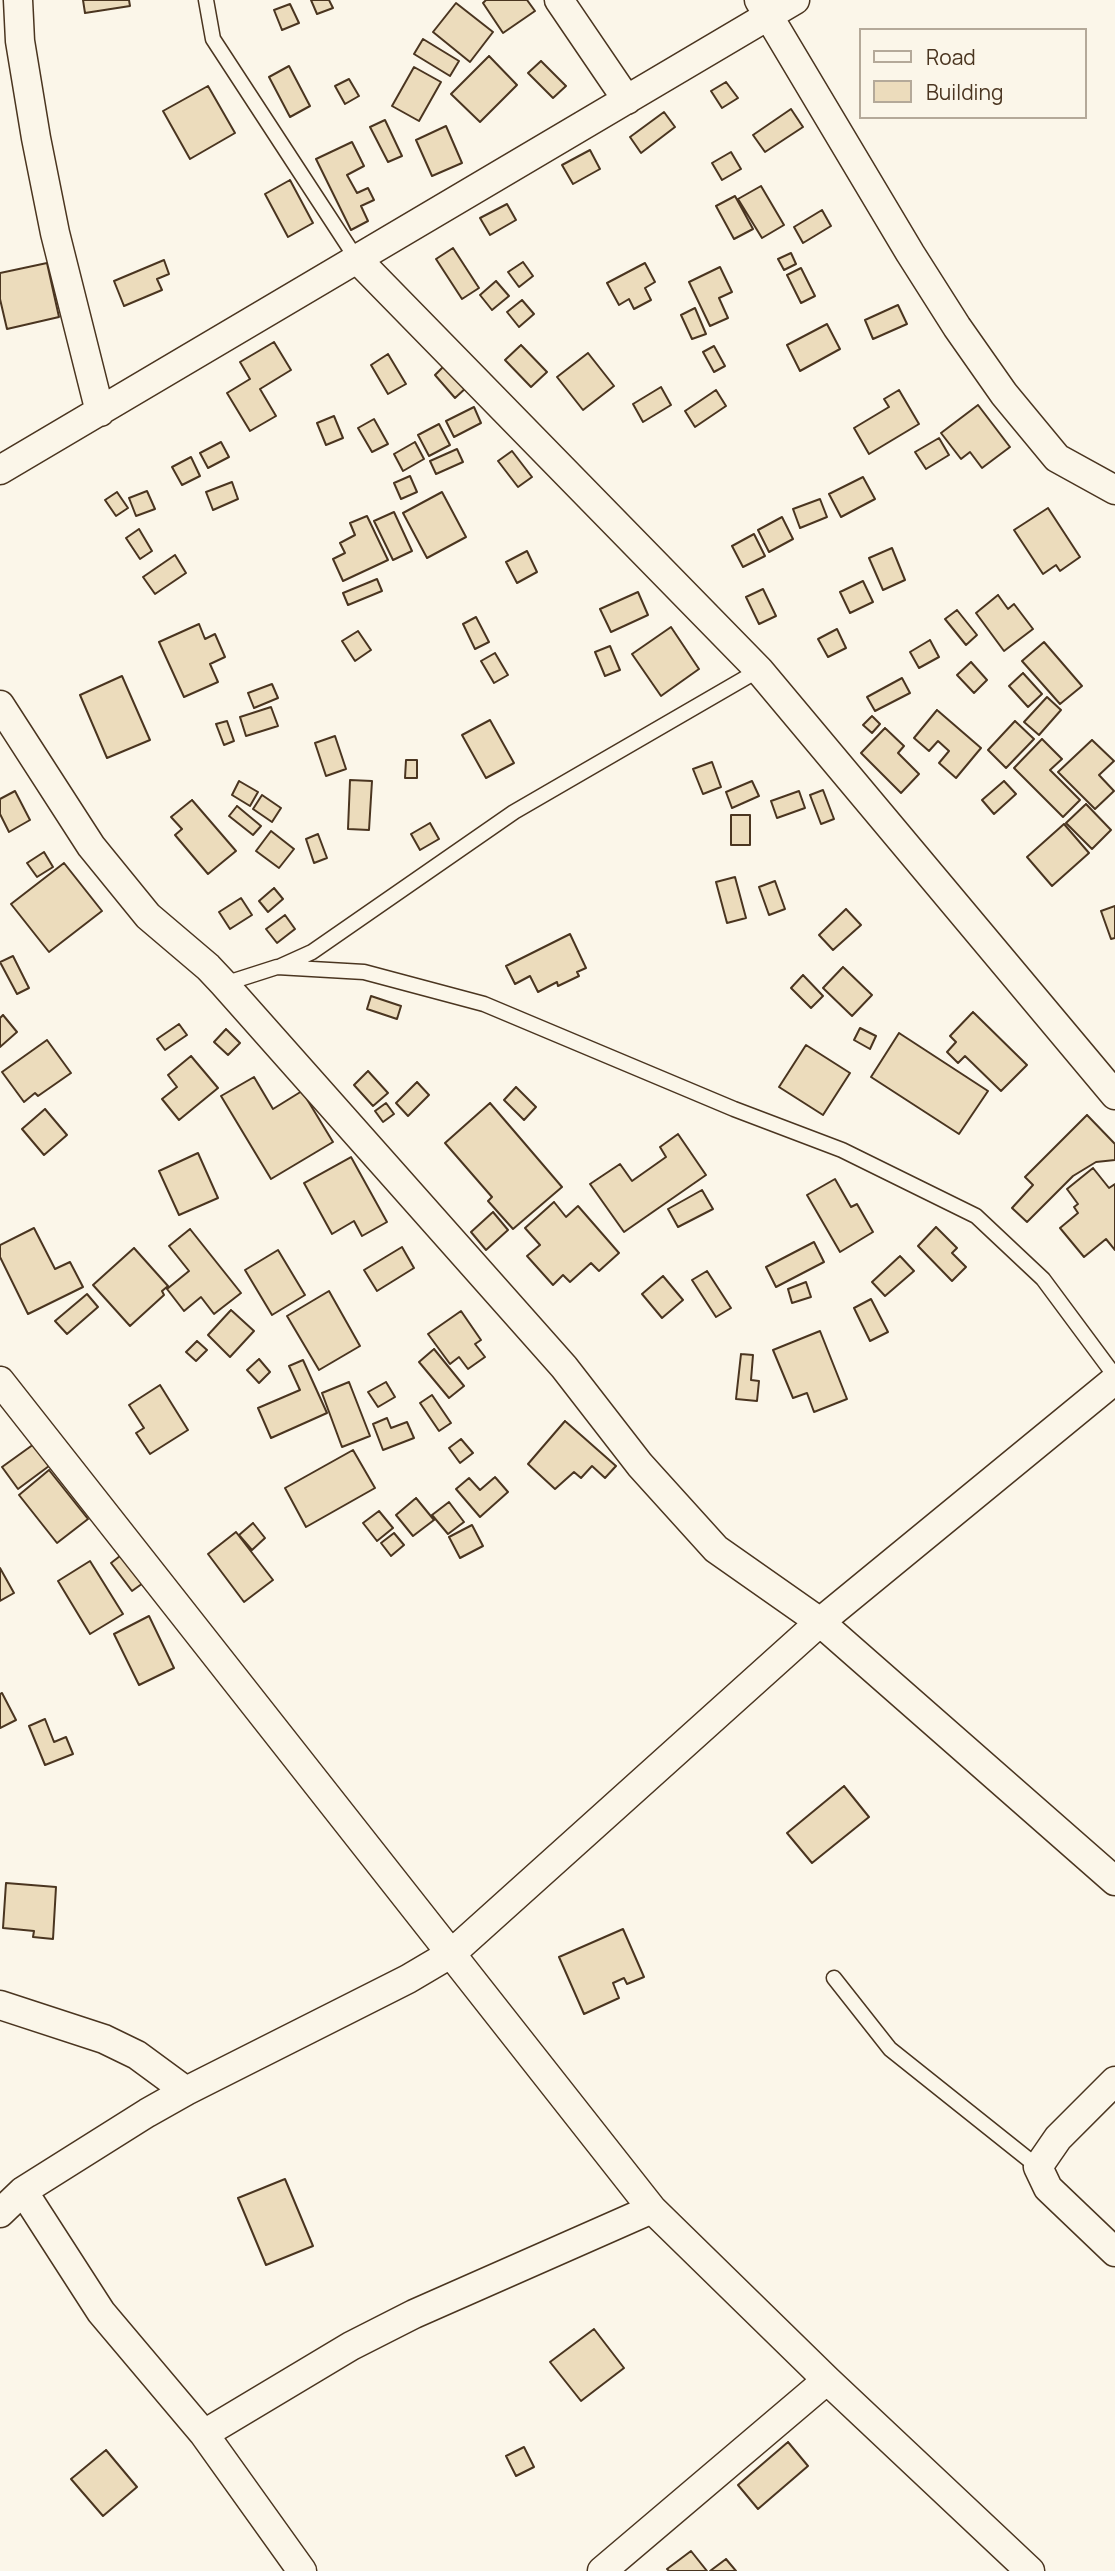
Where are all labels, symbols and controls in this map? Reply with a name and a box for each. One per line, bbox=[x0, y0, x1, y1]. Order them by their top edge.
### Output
legend bbox=[860, 28, 1087, 119]
text: Road bbox=[926, 43, 976, 71]
text: Building bbox=[926, 78, 1003, 106]

